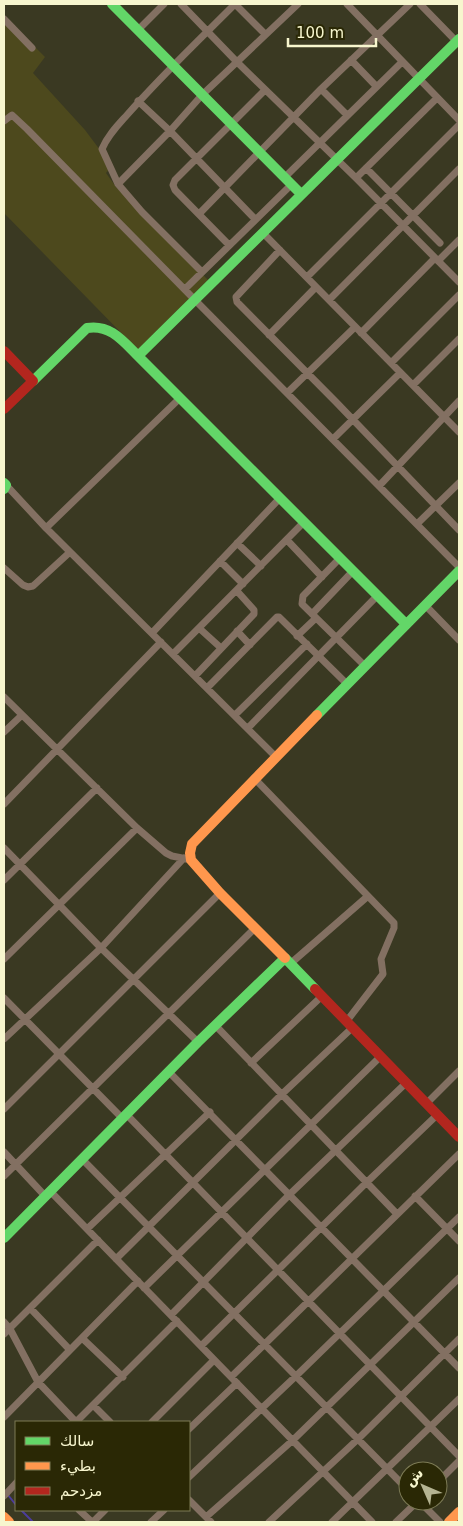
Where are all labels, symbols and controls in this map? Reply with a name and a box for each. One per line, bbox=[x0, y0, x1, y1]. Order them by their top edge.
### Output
scale bar bbox=[288, 15, 376, 47]
text: 100 m bbox=[296, 24, 344, 42]
legend bbox=[15, 1421, 190, 1511]
text: سالك bbox=[60, 1432, 94, 1450]
text: بطيء bbox=[60, 1457, 96, 1476]
north arrow bbox=[398, 1461, 448, 1511]
text: ش bbox=[401, 1464, 426, 1489]
text: مزدحم bbox=[60, 1482, 102, 1500]

